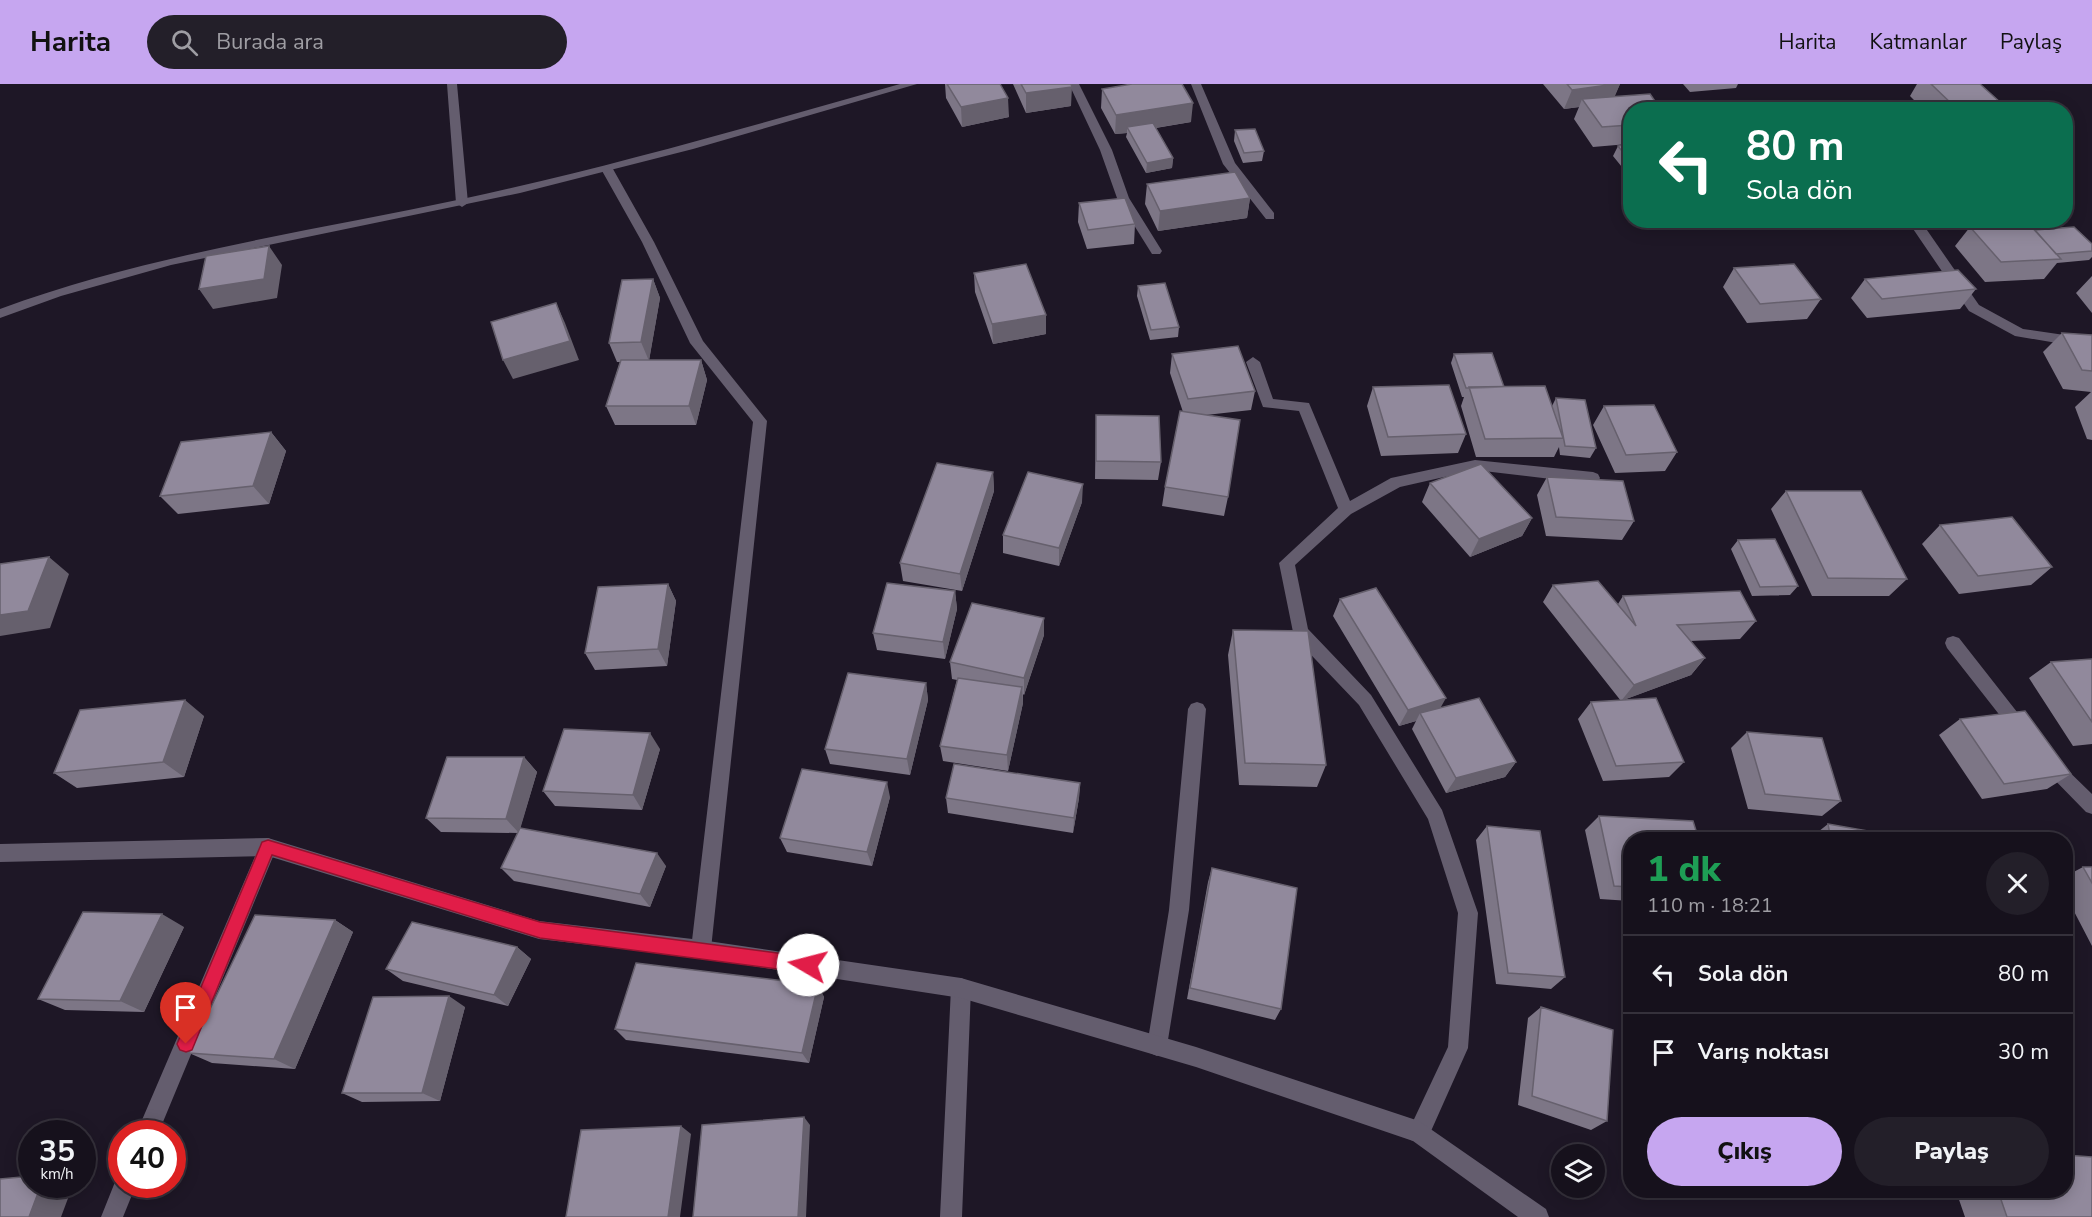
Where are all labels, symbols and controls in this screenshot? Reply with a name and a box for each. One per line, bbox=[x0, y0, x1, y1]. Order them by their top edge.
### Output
search box bbox=[147, 15, 567, 69]
text: Harita bbox=[30, 23, 111, 61]
icon: search bbox=[168, 26, 201, 59]
text: Burada ara bbox=[216, 27, 324, 57]
text: Harita bbox=[1778, 28, 1836, 56]
text: Katmanlar bbox=[1869, 28, 1967, 56]
text: Paylaş bbox=[2000, 28, 2062, 56]
text: 80 m bbox=[1746, 118, 1845, 175]
icon: left bbox=[1647, 126, 1725, 204]
text: Sola dön bbox=[1746, 172, 1853, 209]
text: 1 dk bbox=[1647, 845, 1721, 894]
button: close bbox=[1986, 852, 2049, 915]
text: 110 m · 18:21 bbox=[1647, 892, 1773, 919]
position arrow bbox=[776, 933, 840, 997]
icon: left bbox=[1647, 958, 1680, 991]
text: Sola dön bbox=[1698, 959, 1788, 989]
text: 80 m bbox=[1998, 959, 2049, 989]
pin bbox=[160, 982, 211, 1044]
icon: arrive bbox=[169, 991, 202, 1024]
icon: arrive bbox=[1647, 1036, 1680, 1069]
text: Varış noktası bbox=[1698, 1037, 1829, 1067]
text: 30 m bbox=[1998, 1037, 2049, 1067]
button: Çıkış bbox=[1647, 1117, 1842, 1186]
button: Paylaş bbox=[1854, 1117, 2049, 1186]
speed limit sign: 40 bbox=[108, 1120, 186, 1198]
text: 35 bbox=[39, 1131, 75, 1172]
map controls bbox=[1551, 1144, 1605, 1198]
button: layers bbox=[1551, 1144, 1605, 1198]
text: km/h bbox=[40, 1164, 74, 1184]

